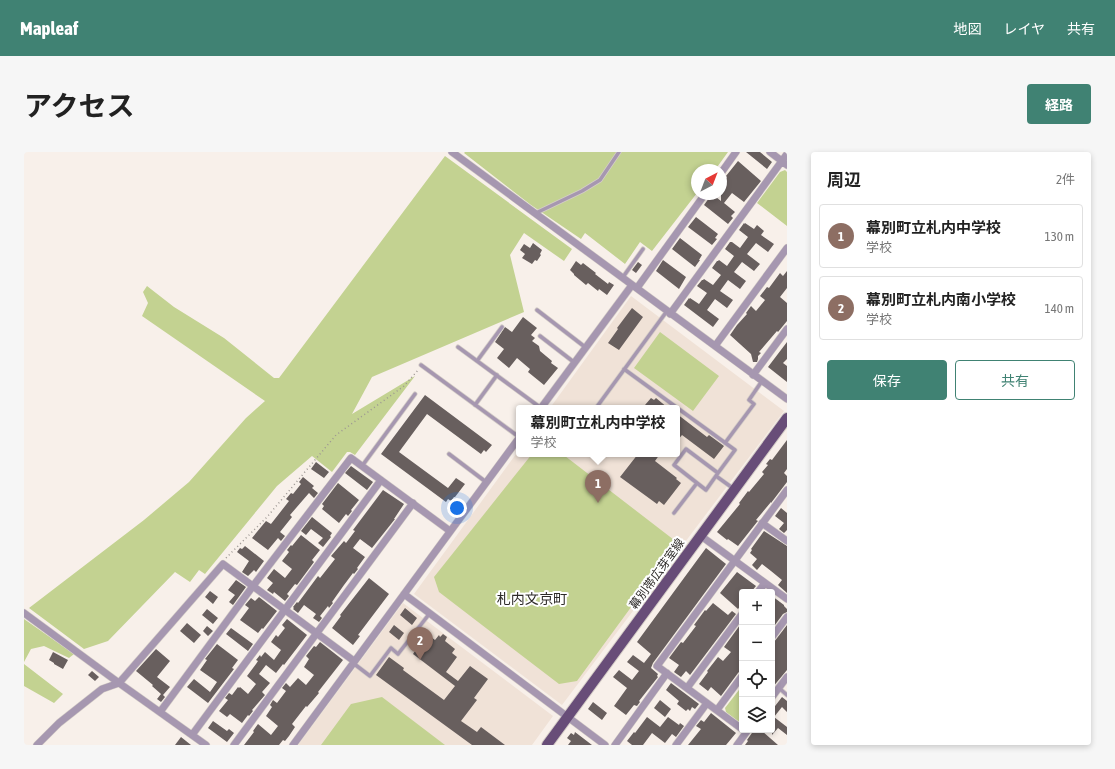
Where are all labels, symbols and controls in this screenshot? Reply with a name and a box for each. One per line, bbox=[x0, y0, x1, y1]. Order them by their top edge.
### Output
text: Mapleaf bbox=[20, 17, 78, 39]
text: 地図 bbox=[953, 21, 981, 37]
text: レイヤ bbox=[1003, 21, 1045, 37]
text: 共有 bbox=[1067, 21, 1095, 37]
button: 経路 bbox=[1027, 84, 1091, 124]
text: アクセス bbox=[24, 90, 135, 122]
north arrow bbox=[691, 164, 727, 200]
text: 周辺 bbox=[827, 170, 861, 190]
text: 2件 bbox=[1056, 172, 1075, 187]
text: 幕別町立札内中学校 bbox=[866, 219, 1001, 236]
text: 1 bbox=[838, 229, 844, 244]
text: 130 m bbox=[1045, 229, 1074, 244]
text: 学校 bbox=[866, 240, 892, 255]
text: 幕別町立札内南小学校 bbox=[866, 291, 1016, 308]
text: 2 bbox=[838, 301, 844, 316]
text: 140 m bbox=[1045, 301, 1074, 316]
text: 学校 bbox=[866, 312, 892, 327]
button: 保存 bbox=[827, 360, 947, 400]
button: 共有 bbox=[955, 360, 1075, 400]
popup bbox=[516, 405, 680, 457]
text: 幕別町立札内中学校 bbox=[530, 414, 666, 431]
text: 学校 bbox=[530, 435, 557, 450]
pin: 1 bbox=[585, 470, 611, 503]
your location bbox=[447, 498, 467, 518]
street label: 幕別帯広芽室線 bbox=[627, 536, 687, 612]
map controls bbox=[739, 589, 775, 733]
button: + bbox=[739, 589, 775, 625]
district label: 札内文京町 bbox=[497, 591, 567, 607]
button: − bbox=[739, 625, 775, 661]
pin: 2 bbox=[407, 627, 433, 660]
button: locate bbox=[739, 661, 775, 697]
button: layers bbox=[739, 697, 775, 733]

